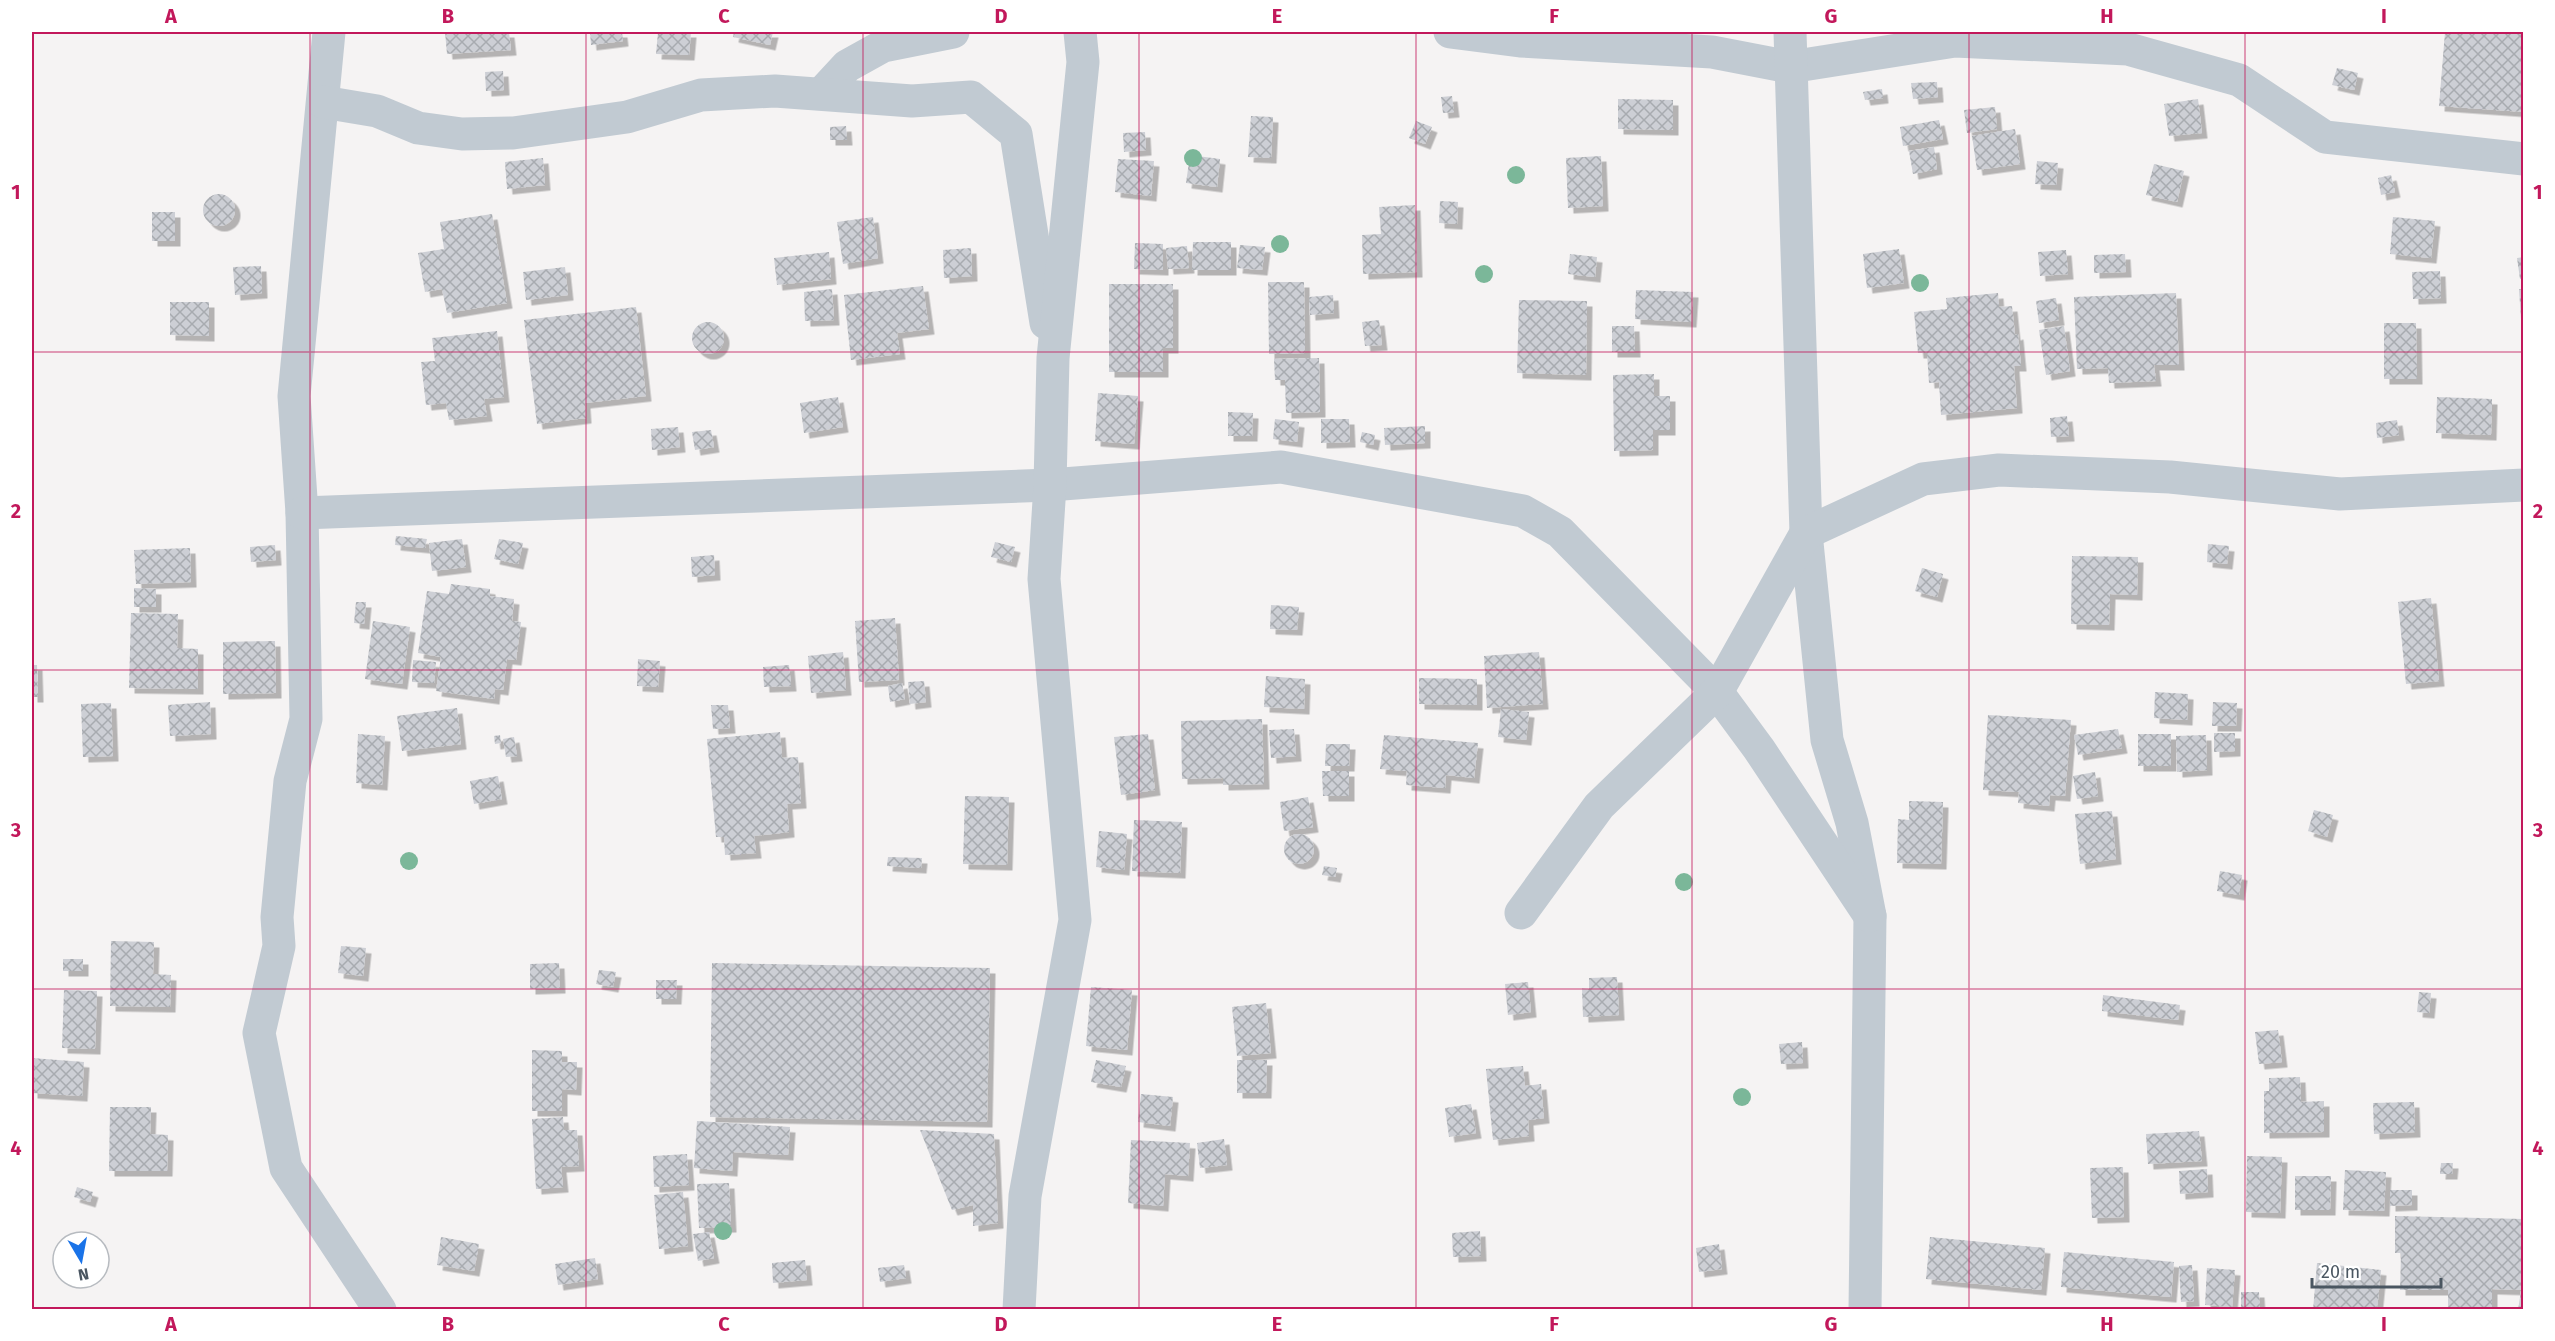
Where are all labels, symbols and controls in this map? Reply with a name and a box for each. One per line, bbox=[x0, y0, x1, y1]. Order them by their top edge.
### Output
text: A bbox=[164, 4, 178, 28]
text: B bbox=[442, 4, 454, 28]
text: C bbox=[718, 4, 730, 28]
text: D bbox=[994, 4, 1008, 28]
text: E bbox=[1272, 4, 1282, 28]
text: F bbox=[1549, 4, 1559, 28]
text: G bbox=[1825, 4, 1837, 28]
text: H bbox=[2100, 4, 2114, 28]
text: I bbox=[2381, 4, 2387, 28]
text: 1 bbox=[11, 180, 21, 204]
text: 1 bbox=[2533, 180, 2543, 204]
text: 2 bbox=[11, 499, 21, 523]
text: 2 bbox=[2533, 499, 2543, 523]
text: 3 bbox=[10, 818, 21, 842]
text: 3 bbox=[2532, 818, 2543, 842]
text: 4 bbox=[10, 1136, 22, 1160]
text: 4 bbox=[2532, 1136, 2544, 1160]
north arrow bbox=[51, 1230, 111, 1290]
scale bar bbox=[2312, 1251, 2441, 1289]
text: 20 m bbox=[2321, 1261, 2360, 1283]
text: N bbox=[77, 1264, 90, 1285]
text: A bbox=[164, 1312, 178, 1336]
text: B bbox=[442, 1312, 454, 1336]
text: C bbox=[718, 1312, 730, 1336]
text: D bbox=[994, 1312, 1008, 1336]
text: E bbox=[1272, 1312, 1282, 1336]
text: F bbox=[1549, 1312, 1559, 1336]
text: G bbox=[1825, 1312, 1837, 1336]
text: H bbox=[2100, 1312, 2114, 1336]
text: I bbox=[2381, 1312, 2387, 1336]

